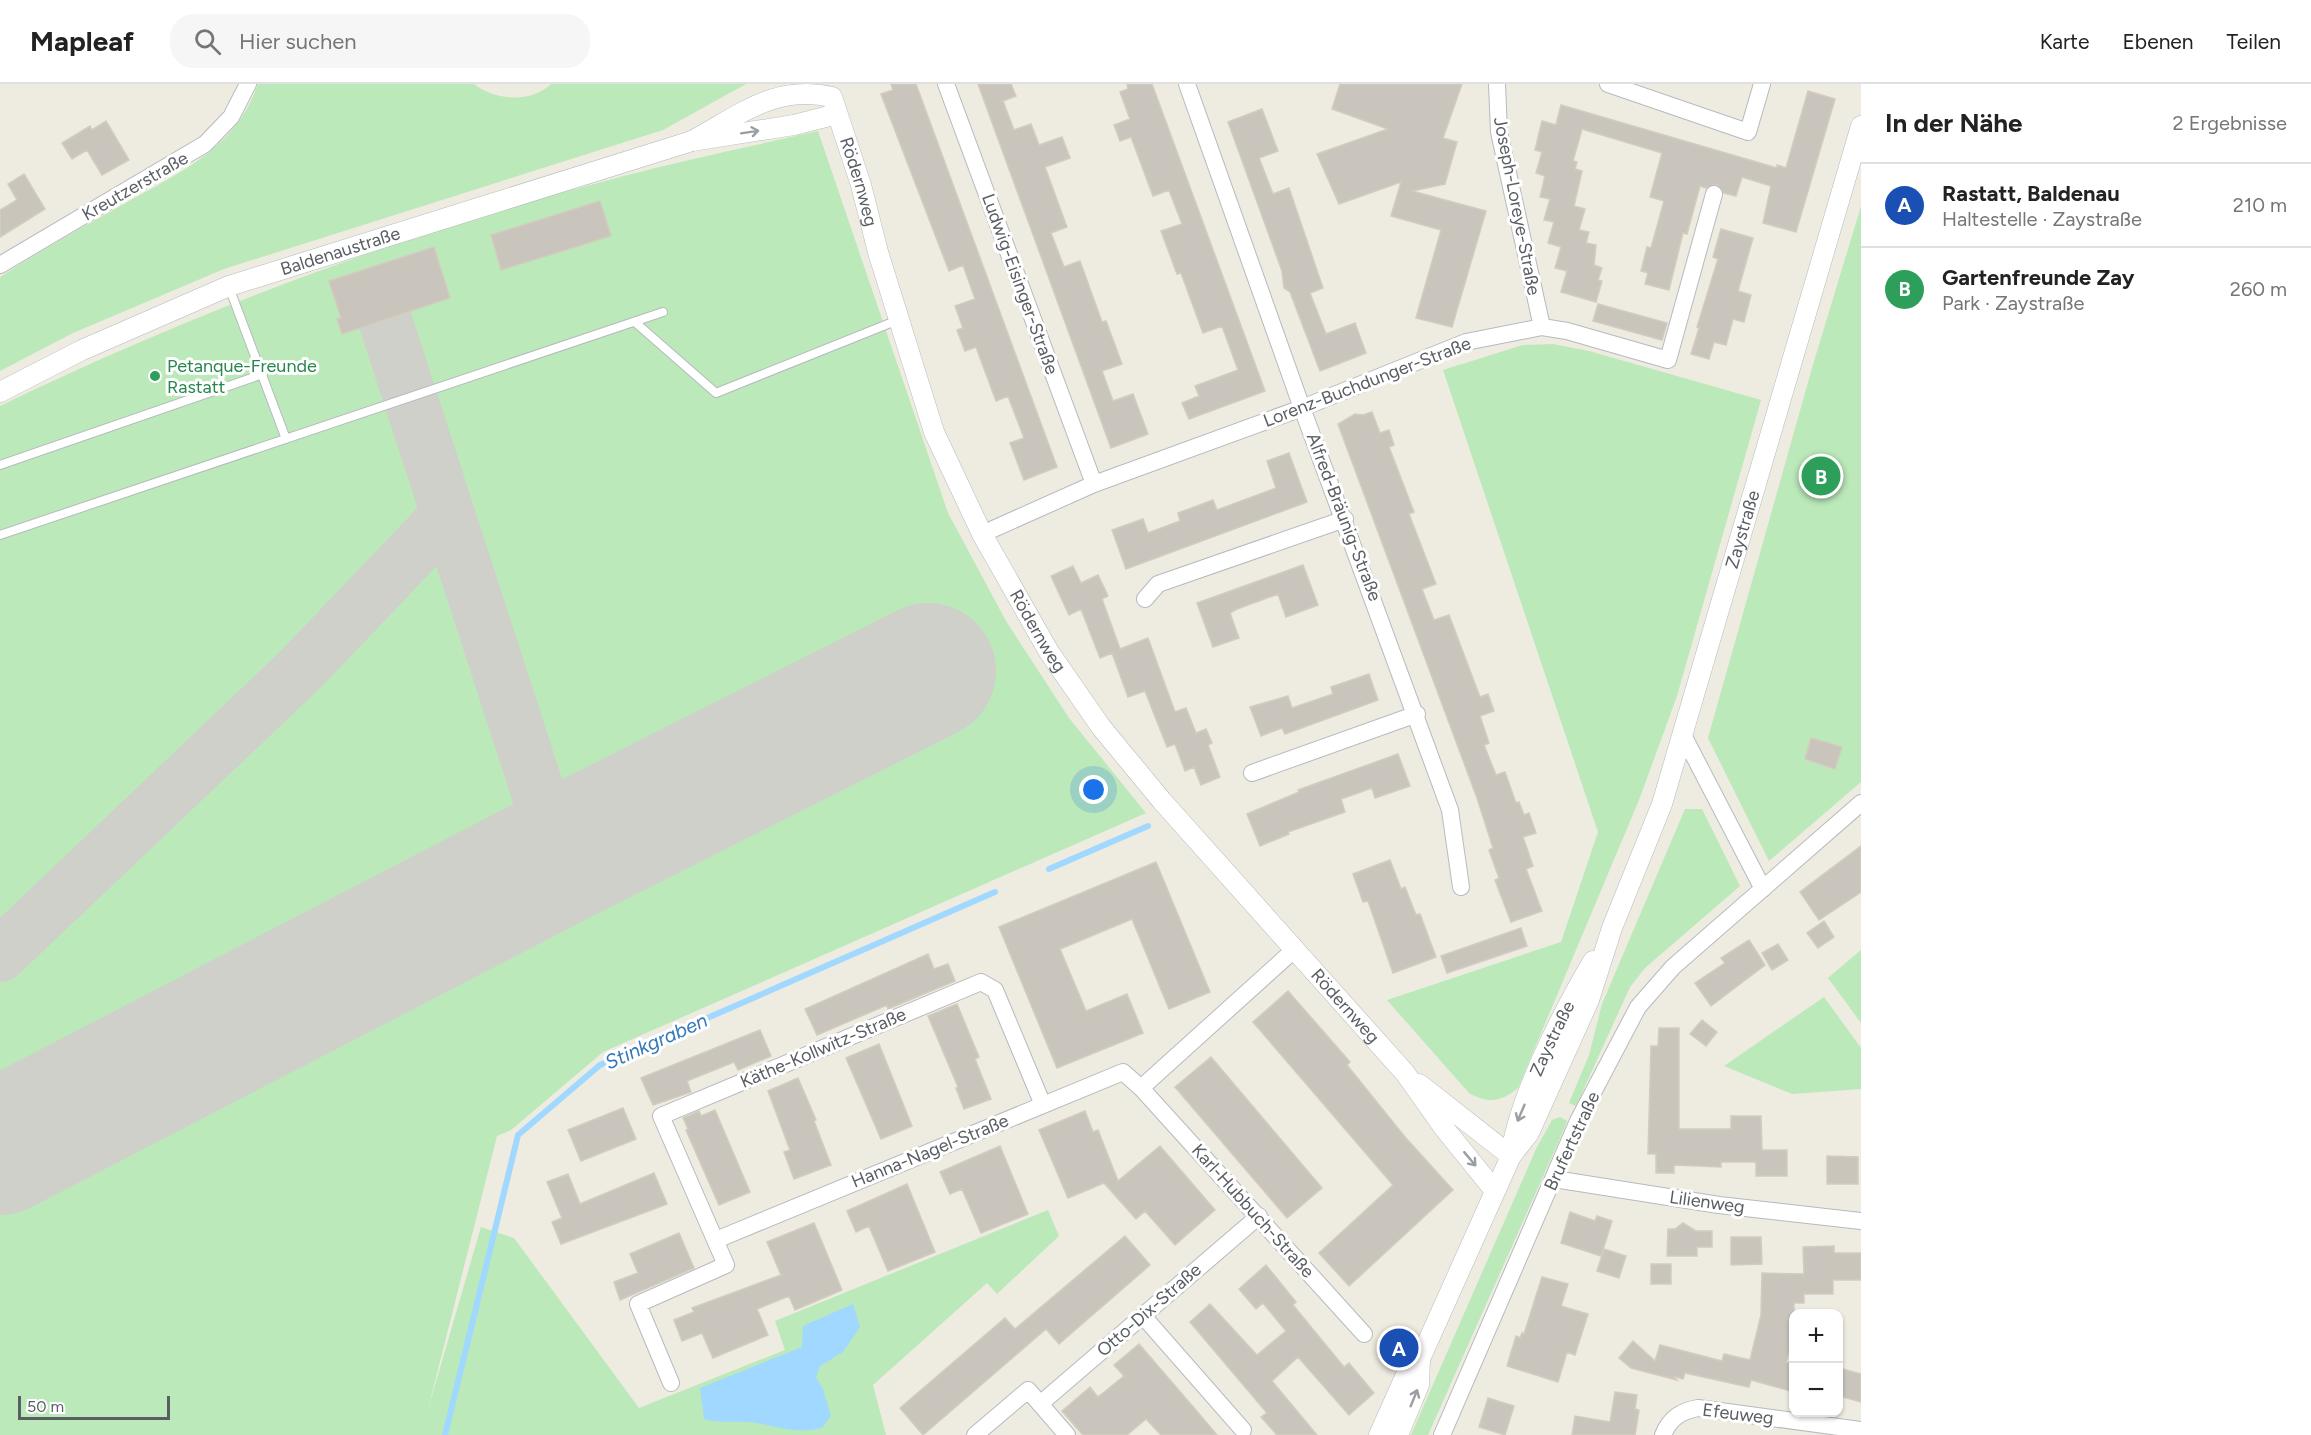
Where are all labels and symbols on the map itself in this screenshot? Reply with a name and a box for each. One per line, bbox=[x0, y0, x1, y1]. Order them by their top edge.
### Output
street label: Joseph-Loreye-Straße bbox=[1489, 115, 1545, 297]
one-way arrow bbox=[739, 126, 759, 137]
street label: Rödernweg bbox=[835, 134, 882, 229]
street label: Kreutzerstraße bbox=[78, 147, 192, 225]
street label: Ludwig-Eisinger-Straße bbox=[977, 191, 1063, 378]
street label: Baldenaustraße bbox=[278, 222, 403, 280]
street label: Lorenz-Buchdunger-Straße bbox=[1260, 332, 1474, 432]
place label: Petanque-Freunde Rastatt bbox=[167, 355, 317, 398]
marker: Petanque-Freunde Rastatt bbox=[148, 369, 162, 383]
street label: Alfred-Bräunig-Straße bbox=[1302, 430, 1386, 604]
pin: B bbox=[1802, 454, 1840, 498]
street label: Zaystraße bbox=[1721, 488, 1765, 571]
street label: Rödernweg bbox=[1005, 586, 1071, 677]
your location bbox=[1079, 775, 1108, 804]
street label: Rödernweg bbox=[1306, 964, 1384, 1048]
street label: Zaystraße bbox=[1525, 997, 1580, 1079]
street label: Käthe-Kollwitz-Straße bbox=[737, 1003, 909, 1093]
water label: Stinkgraben bbox=[601, 1008, 711, 1074]
street label: Brufertstraße bbox=[1539, 1088, 1605, 1194]
one-way arrow bbox=[1515, 1103, 1526, 1121]
street label: Hanna-Nagel-Straße bbox=[848, 1109, 1012, 1193]
street label: Karl-Hubbuch-Straße bbox=[1187, 1139, 1319, 1283]
one-way arrow bbox=[1463, 1151, 1476, 1167]
street label: Lilienweg bbox=[1668, 1186, 1746, 1218]
street label: Otto-Dix-Straße bbox=[1092, 1259, 1206, 1361]
pin: A bbox=[1380, 1326, 1418, 1370]
one-way arrow bbox=[1409, 1389, 1420, 1408]
scale bar bbox=[18, 1393, 170, 1420]
street label: Efeuweg bbox=[1701, 1399, 1775, 1429]

